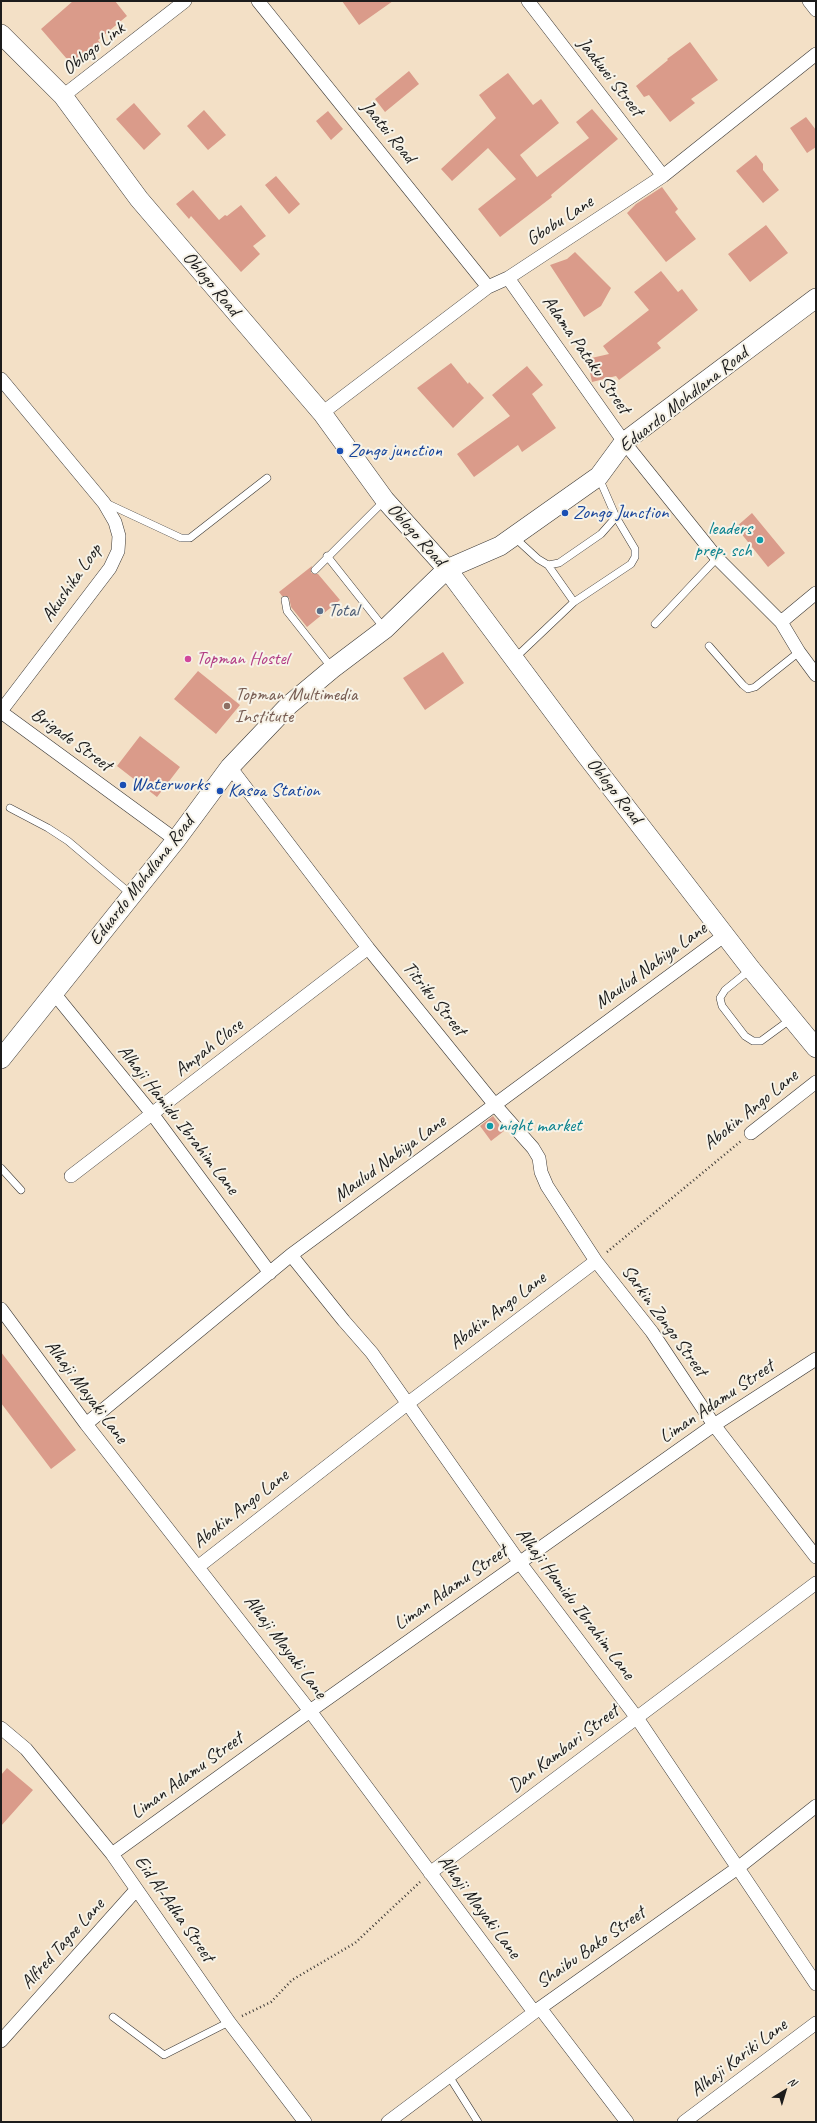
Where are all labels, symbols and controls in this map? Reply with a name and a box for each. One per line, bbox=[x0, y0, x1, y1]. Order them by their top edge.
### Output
street label: Oblogo Link bbox=[58, 18, 130, 80]
street label: Jaakwei Street bbox=[572, 33, 648, 121]
street label: Jaatei Road bbox=[356, 96, 420, 168]
street label: Gbobu Lane bbox=[522, 191, 598, 251]
street label: Oblogo Road bbox=[177, 247, 245, 321]
street label: Adama Pataku Street bbox=[537, 291, 635, 419]
street label: Eduardo Mohdlana Road bbox=[615, 342, 753, 458]
place label: Zongo junction bbox=[348, 440, 442, 462]
marker: Zongo junction bbox=[335, 446, 345, 456]
street label: Oblogo Road bbox=[382, 499, 450, 571]
place label: Zongo Junction bbox=[573, 502, 668, 524]
marker: Zongo Junction bbox=[560, 508, 570, 518]
place label: leaders prep. sch bbox=[694, 518, 752, 562]
marker: leaders prep. sch bbox=[755, 535, 765, 545]
street label: Akushika Loop bbox=[37, 539, 107, 627]
place label: Total bbox=[328, 600, 359, 622]
marker: Total bbox=[315, 606, 325, 616]
place label: Topman Hostel bbox=[196, 648, 289, 670]
marker: Topman Hostel bbox=[183, 654, 193, 664]
place label: Topman Multimedia Institute bbox=[235, 684, 357, 728]
marker: Topman Multimedia Institute bbox=[222, 701, 232, 711]
street label: Brigade Street bbox=[26, 703, 116, 777]
street label: Oblogo Road bbox=[581, 753, 647, 829]
place label: Waterworks bbox=[131, 774, 209, 796]
marker: Waterworks bbox=[118, 780, 128, 790]
place label: Kasoa Station bbox=[228, 780, 320, 802]
marker: Kasoa Station bbox=[215, 786, 225, 796]
street label: Eduardo Mohdlana Road bbox=[84, 812, 200, 950]
street label: Maulud Nabiya Lane bbox=[591, 918, 711, 1014]
street label: Titriku Street bbox=[397, 957, 471, 1041]
street label: Ampah Close bbox=[170, 1014, 248, 1082]
street label: Alhaji Hamidu Ibrahim Lane bbox=[112, 1041, 244, 1199]
street label: Abokin Ango Lane bbox=[699, 1065, 803, 1155]
street label: Maulud Nabiya Lane bbox=[330, 1111, 450, 1207]
place label: night market bbox=[498, 1115, 582, 1137]
marker: night market bbox=[485, 1121, 495, 1131]
street label: Sarkin Zongo Street bbox=[616, 1261, 712, 1381]
street label: Abokin Ango Lane bbox=[445, 1267, 551, 1355]
street label: Alhaji Mayaki Lane bbox=[40, 1336, 132, 1448]
street label: Liman Adamu Street bbox=[655, 1355, 779, 1449]
street label: Abokin Ango Lane bbox=[189, 1465, 293, 1553]
street label: Alhaji Hamidu Ibrahim Lane bbox=[511, 1524, 639, 1684]
street label: Liman Adamu Street bbox=[390, 1540, 512, 1636]
street label: Alhaji Mayaki Lane bbox=[239, 1591, 331, 1703]
street label: Dan Kambari Street bbox=[504, 1700, 624, 1798]
street label: Liman Adamu Street bbox=[126, 1728, 248, 1824]
street label: Eid Al-Adha Street bbox=[129, 1851, 219, 1967]
street label: Alhaji Mayaki Lane bbox=[433, 1851, 525, 1963]
street label: Alfred Tagoe Lane bbox=[16, 1894, 110, 1994]
street label: Shaibu Bako Street bbox=[532, 1902, 650, 1994]
street label: Alhaji Kariki Lane bbox=[686, 2014, 792, 2102]
north arrow bbox=[765, 2071, 805, 2111]
text: N bbox=[785, 2074, 799, 2089]

